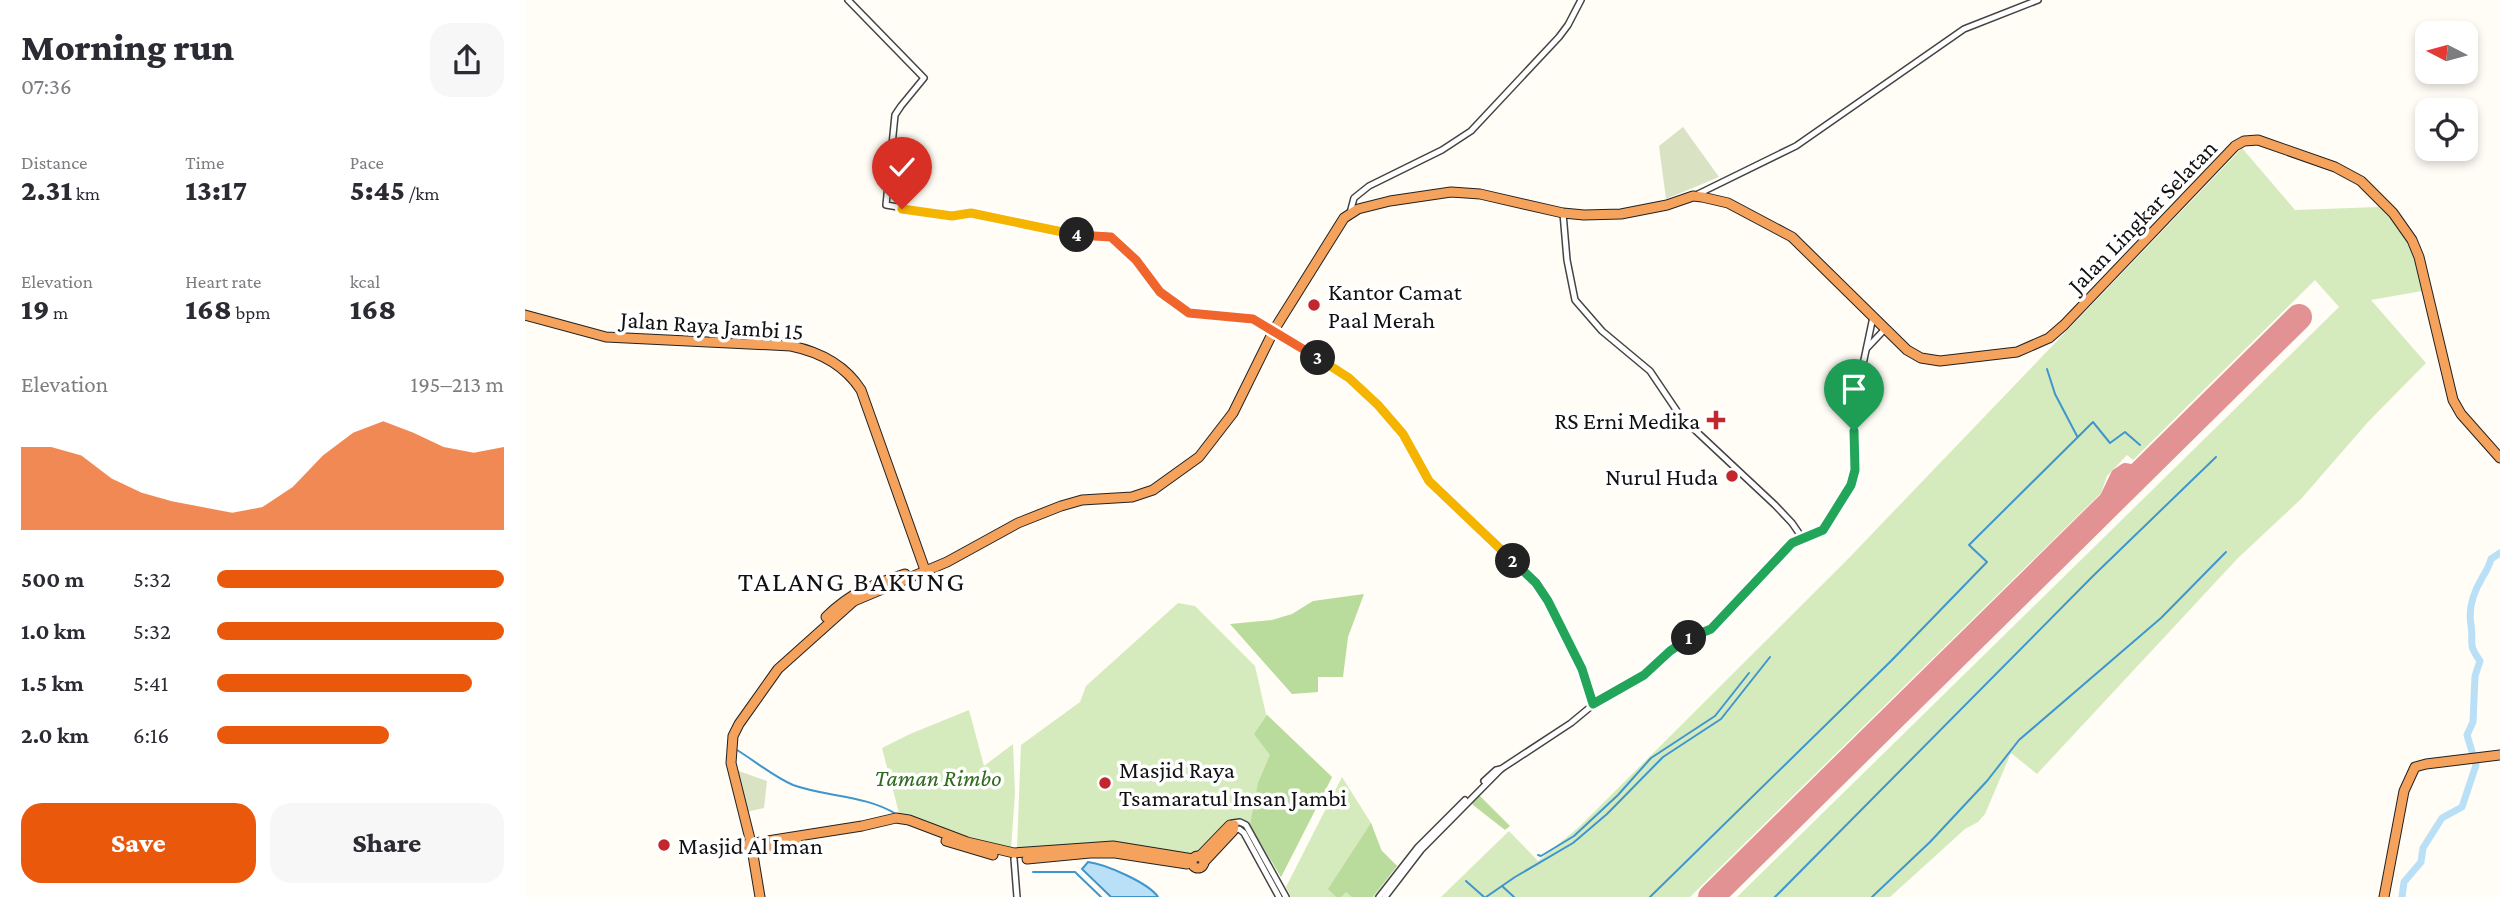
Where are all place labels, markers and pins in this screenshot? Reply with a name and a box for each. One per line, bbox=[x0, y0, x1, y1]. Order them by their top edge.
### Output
pin bbox=[872, 137, 932, 209]
pin: 4 bbox=[1059, 218, 1095, 252]
place label: Kantor Camat Paal Merah bbox=[1328, 278, 1463, 333]
marker: Kantor Camat Paal Merah bbox=[1306, 297, 1322, 313]
pin: 3 bbox=[1301, 340, 1335, 376]
pin bbox=[1824, 359, 1884, 431]
place label: RS Erni Medika bbox=[1554, 407, 1700, 434]
marker: RS Erni Medika bbox=[1706, 410, 1726, 430]
place label: Nurul Huda bbox=[1605, 463, 1718, 490]
marker: Nurul Huda bbox=[1724, 468, 1740, 484]
pin: 2 bbox=[1495, 544, 1531, 578]
pin: 1 bbox=[1671, 620, 1707, 656]
place label: Masjid Raya Tsamaratul Insan Jambi bbox=[1119, 756, 1347, 811]
marker: Masjid Raya Tsamaratul Insan Jambi bbox=[1097, 775, 1113, 791]
place label: Masjid Al Iman bbox=[678, 832, 823, 859]
marker: Masjid Al Iman bbox=[656, 837, 672, 853]

